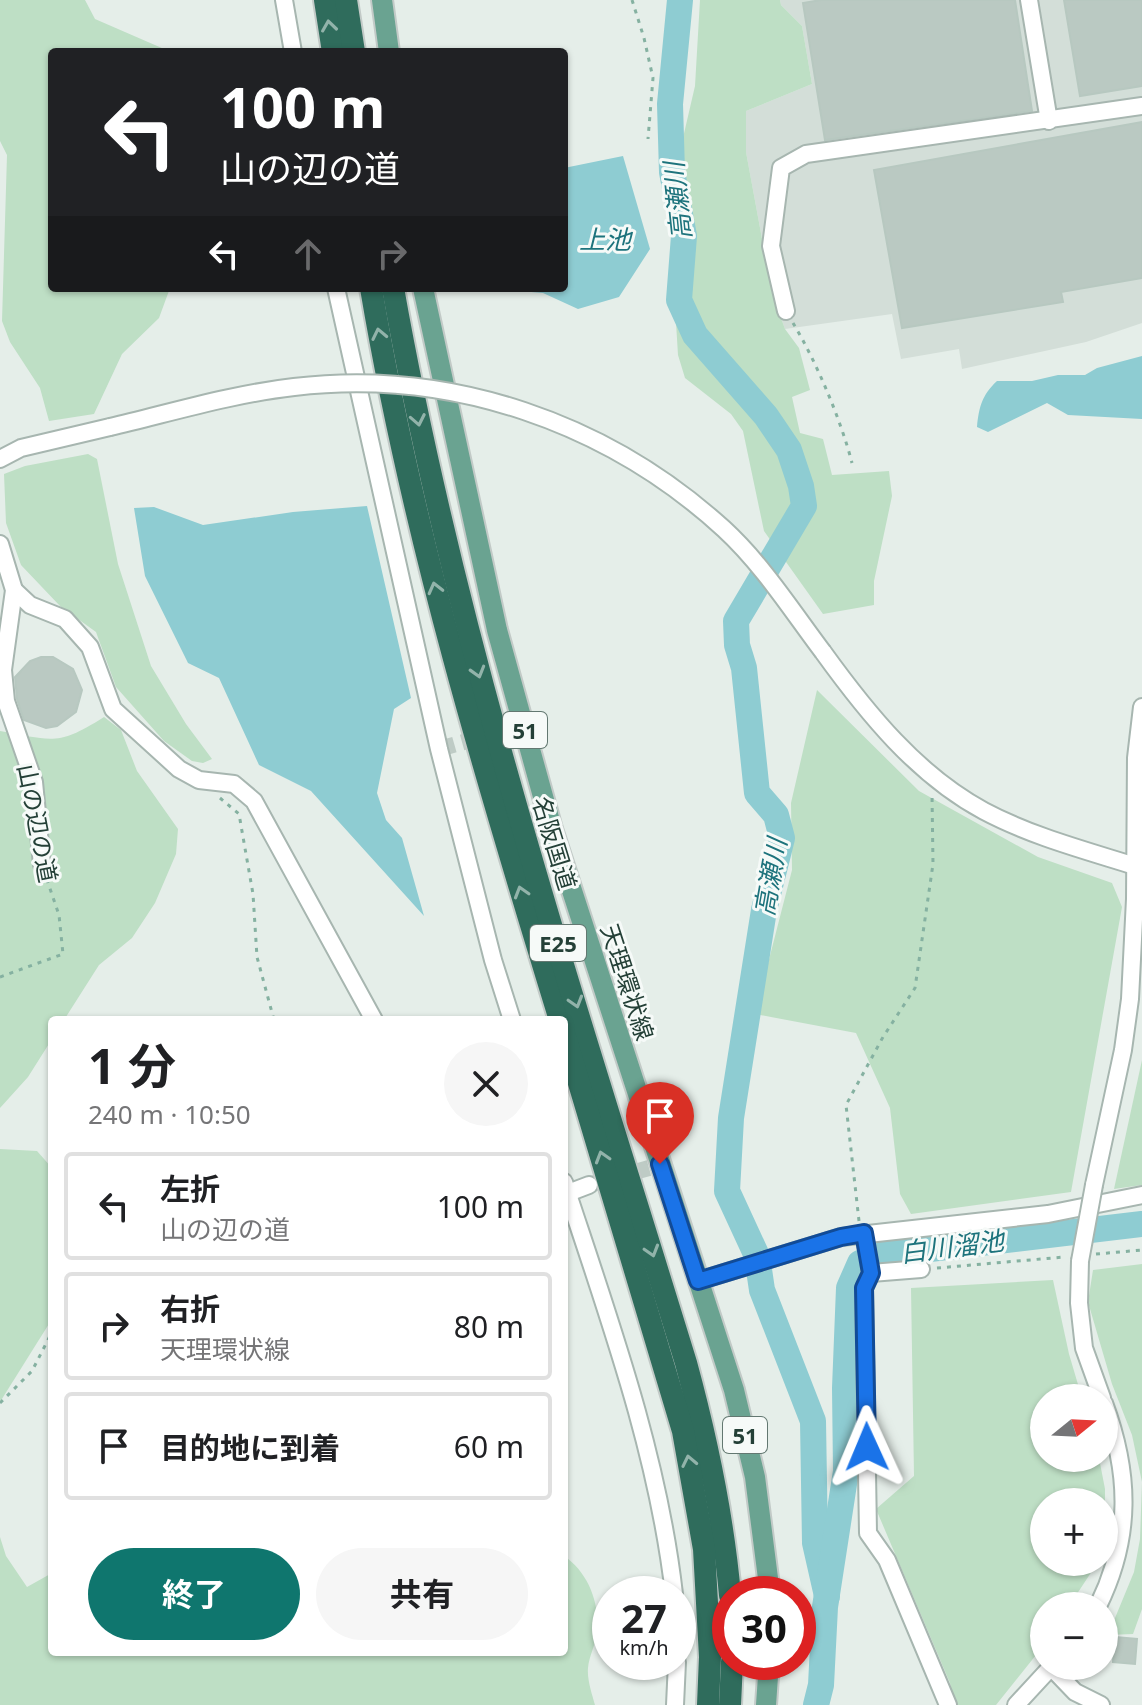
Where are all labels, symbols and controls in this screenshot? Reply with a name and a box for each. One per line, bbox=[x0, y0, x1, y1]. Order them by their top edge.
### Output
one-way arrow bbox=[321, 19, 338, 33]
text: 100 m bbox=[220, 68, 385, 144]
icon: left bbox=[88, 80, 192, 184]
text: 山の辺の道 bbox=[220, 144, 400, 193]
water label: 高瀬川 bbox=[655, 157, 699, 242]
water label: 上池 bbox=[579, 221, 634, 257]
icon: left bbox=[202, 232, 246, 276]
icon: ahead bbox=[286, 232, 330, 276]
icon: right bbox=[370, 232, 414, 276]
one-way arrow bbox=[372, 327, 389, 340]
one-way arrow bbox=[409, 412, 426, 426]
one-way arrow bbox=[428, 581, 445, 595]
one-way arrow bbox=[469, 665, 485, 679]
road number: 51 bbox=[503, 712, 547, 748]
street label: 山の辺の道 bbox=[10, 761, 66, 885]
street label: 名阪国道 bbox=[525, 792, 585, 894]
water label: 高瀬川 bbox=[745, 833, 795, 919]
one-way arrow bbox=[514, 885, 530, 899]
street label: 天理環状線 bbox=[594, 920, 662, 1044]
road number: E25 bbox=[530, 925, 586, 961]
one-way arrow bbox=[567, 995, 583, 1009]
text: 1 分 bbox=[88, 1033, 176, 1098]
button: close bbox=[444, 1042, 528, 1126]
pin bbox=[626, 1082, 694, 1164]
icon: arrive bbox=[638, 1094, 682, 1138]
text: 240 m · 10:50 bbox=[88, 1096, 251, 1132]
one-way arrow bbox=[595, 1151, 611, 1164]
text: 左折 bbox=[160, 1168, 220, 1209]
icon: left bbox=[92, 1184, 136, 1228]
text: 100 m bbox=[437, 1186, 524, 1227]
text: 山の辺の道 bbox=[160, 1211, 290, 1247]
water label: 白川溜池 bbox=[898, 1221, 1009, 1270]
one-way arrow bbox=[643, 1244, 659, 1257]
text: 右折 bbox=[160, 1288, 220, 1329]
icon: right bbox=[92, 1304, 136, 1348]
text: 80 m bbox=[454, 1306, 524, 1347]
text: 天理環状線 bbox=[160, 1331, 290, 1367]
north arrow bbox=[1030, 1384, 1118, 1472]
map controls bbox=[1030, 1384, 1118, 1680]
position arrow bbox=[825, 1405, 909, 1489]
road number: 51 bbox=[723, 1417, 767, 1453]
icon: arrive bbox=[92, 1424, 136, 1468]
text: 60 m bbox=[454, 1426, 524, 1467]
text: 目的地に到着 bbox=[160, 1427, 340, 1468]
one-way arrow bbox=[682, 1454, 699, 1467]
button: + bbox=[1030, 1488, 1118, 1576]
button: 終了 bbox=[88, 1548, 300, 1640]
button: 共有 bbox=[316, 1548, 528, 1640]
speed limit sign: 30 bbox=[712, 1576, 816, 1680]
text: 27 bbox=[621, 1590, 667, 1645]
button: − bbox=[1030, 1592, 1118, 1680]
text: km/h bbox=[619, 1634, 669, 1661]

